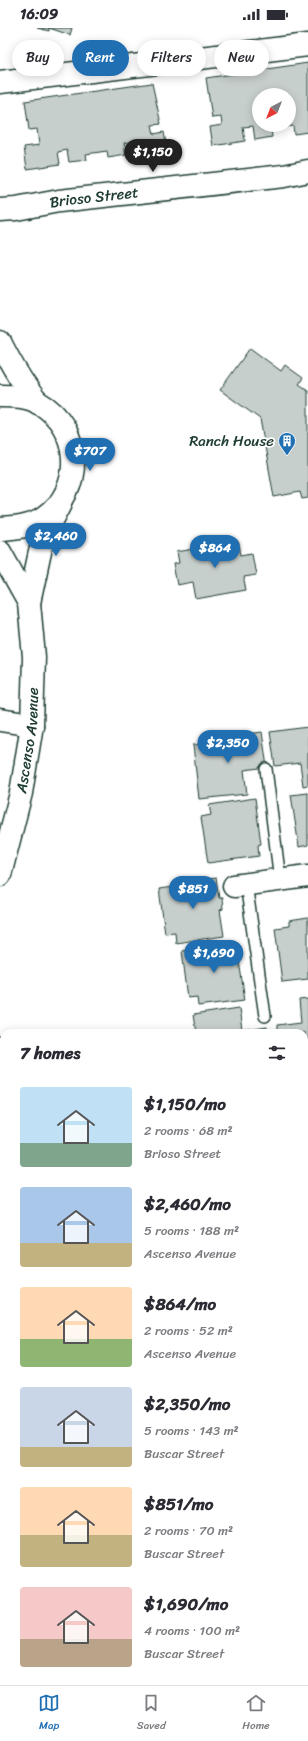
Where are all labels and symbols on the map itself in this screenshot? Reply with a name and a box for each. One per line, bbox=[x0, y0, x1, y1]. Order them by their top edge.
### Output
north arrow bbox=[252, 88, 296, 132]
pin: $1,150 bbox=[120, 139, 186, 173]
street label: Brioso Street bbox=[47, 179, 140, 216]
place label: Ranch House bbox=[189, 428, 274, 454]
building icon: Ranch House bbox=[277, 431, 297, 456]
pin: $707 bbox=[66, 438, 114, 472]
pin: $2,460 bbox=[23, 523, 89, 557]
pin: $864 bbox=[191, 535, 239, 569]
street label: Ascenso Avenue bbox=[8, 687, 46, 796]
pin: $2,350 bbox=[195, 730, 261, 764]
pin: $851 bbox=[169, 876, 217, 910]
pin: $1,690 bbox=[181, 940, 247, 974]

